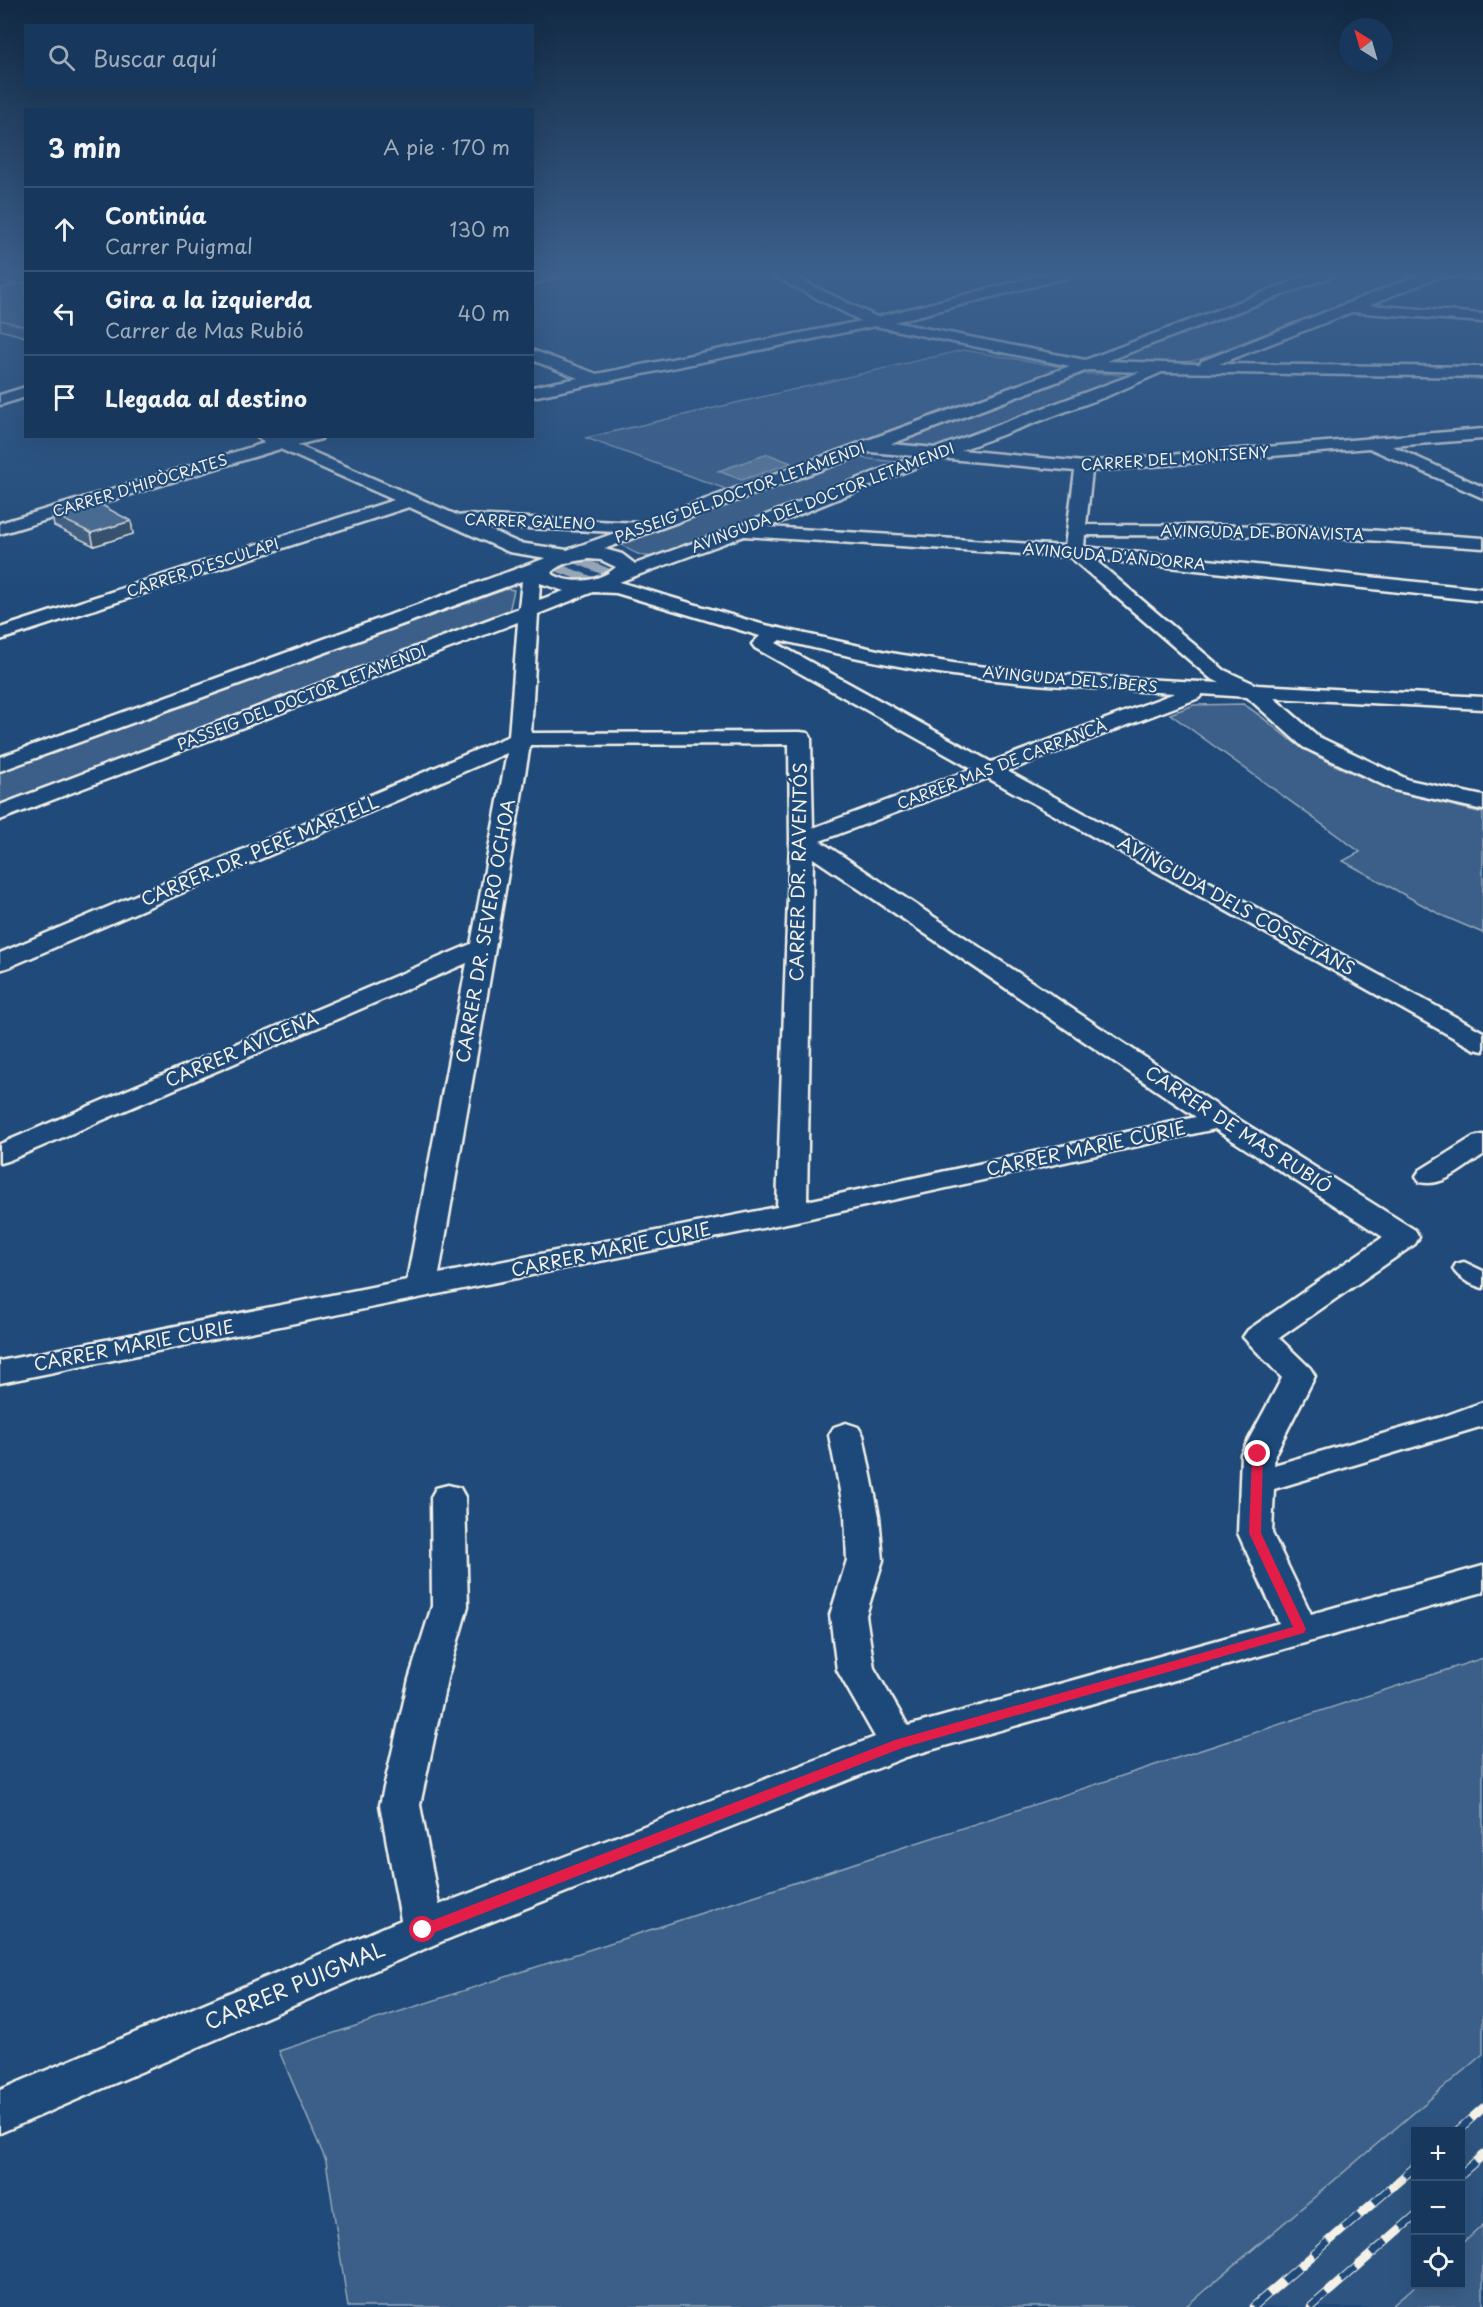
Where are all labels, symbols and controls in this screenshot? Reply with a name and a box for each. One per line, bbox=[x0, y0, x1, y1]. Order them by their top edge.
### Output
north arrow bbox=[1339, 18, 1393, 72]
search box bbox=[24, 24, 534, 90]
icon: search bbox=[45, 41, 78, 74]
text: Buscar aquí bbox=[93, 41, 217, 74]
text: 3 min bbox=[48, 128, 121, 167]
text: A pie · 170 m bbox=[383, 132, 510, 162]
text: Continúa bbox=[105, 198, 207, 231]
icon: ahead bbox=[48, 213, 81, 246]
text: 130 m bbox=[450, 214, 510, 244]
text: Carrer Puigmal bbox=[105, 231, 253, 261]
text: Gira a la izquierda bbox=[105, 282, 312, 315]
icon: left bbox=[48, 297, 81, 330]
text: 40 m bbox=[458, 298, 510, 328]
text: Carrer de Mas Rubió bbox=[105, 315, 304, 345]
icon: arrive bbox=[48, 381, 81, 414]
text: Llegada al destino bbox=[105, 381, 307, 414]
street label: PASSEIG DEL DOCTOR LETAMENDI bbox=[611, 435, 868, 548]
street label: AVINGUDA DEL DOCTOR LETAMENDI bbox=[687, 436, 958, 558]
street label: CARRER DEL MONTSENY bbox=[1080, 439, 1270, 476]
street label: CARRER D'HIPÒCRATES bbox=[49, 447, 230, 522]
street label: CARRER GALENO bbox=[464, 507, 596, 534]
street label: AVINGUDA DE BONAVISTA bbox=[1160, 518, 1364, 545]
street label: CARRER D'ESCULAPI bbox=[123, 531, 282, 602]
street label: AVINGUDA D'ANDORRA bbox=[1022, 536, 1206, 575]
street label: PASSEIG DEL DOCTOR LETAMENDI bbox=[174, 638, 429, 755]
street label: AVINGUDA DELS ÍBERS bbox=[982, 659, 1159, 698]
street label: CARRER MAS DE CARRANCÀ bbox=[893, 713, 1110, 814]
street label: CARRER DR. RAVENTÓS bbox=[782, 762, 813, 981]
street label: CARRER DR. PERE MARTELL bbox=[136, 787, 383, 912]
street label: CARRER DR. SEVERO OCHOA bbox=[448, 797, 521, 1065]
street label: AVINGUDA DELS COSSETANS bbox=[1113, 828, 1360, 981]
street label: CARRER AVICENA bbox=[161, 1004, 322, 1093]
street label: CARRER DE MAS RUBIÓ bbox=[1140, 1058, 1338, 1199]
street label: CARRER MARIE CURIE bbox=[983, 1113, 1188, 1182]
street label: CARRER MARIE CURIE bbox=[508, 1214, 713, 1283]
street label: CARRER MARIE CURIE bbox=[31, 1312, 236, 1377]
route end bbox=[1244, 1440, 1270, 1466]
route start bbox=[409, 1916, 435, 1942]
street label: CARRER PUIGMAL bbox=[199, 1932, 389, 2037]
map controls bbox=[1411, 2127, 1465, 2289]
button: + bbox=[1411, 2127, 1465, 2181]
button: − bbox=[1411, 2181, 1465, 2235]
button: locate bbox=[1411, 2235, 1465, 2289]

